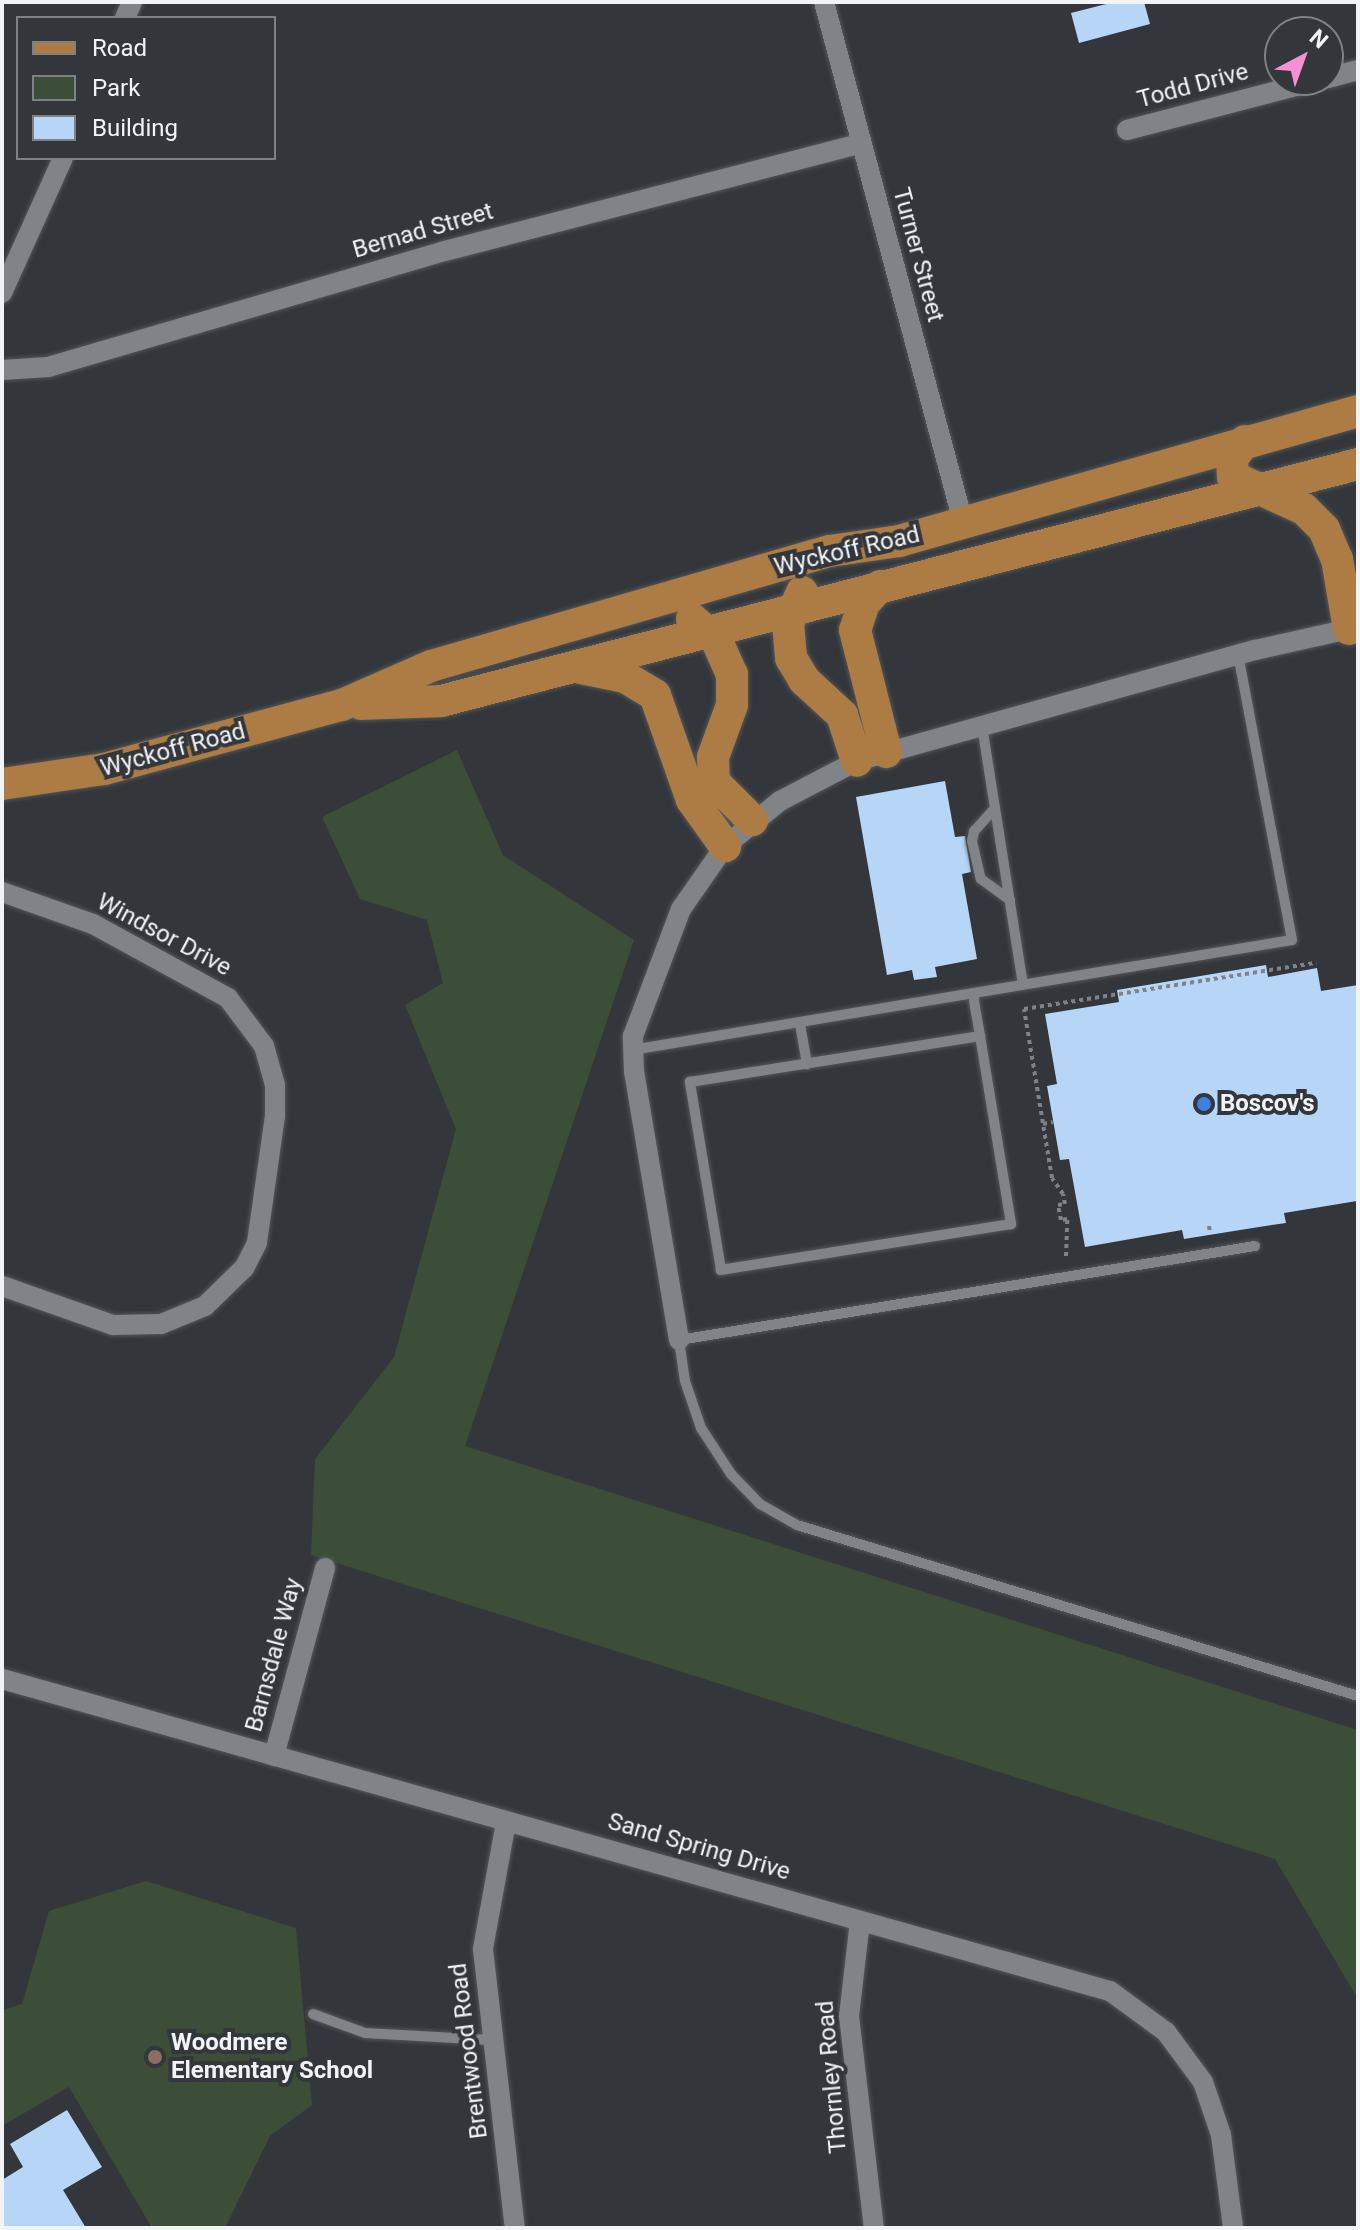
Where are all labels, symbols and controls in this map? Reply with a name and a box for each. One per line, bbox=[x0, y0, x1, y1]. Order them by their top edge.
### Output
legend bbox=[16, 16, 276, 160]
north arrow bbox=[1264, 16, 1344, 96]
text: N bbox=[1305, 24, 1333, 54]
text: Road bbox=[92, 34, 147, 62]
street label: Todd Drive bbox=[1134, 57, 1252, 115]
text: Park bbox=[92, 74, 140, 102]
text: Building bbox=[92, 114, 178, 142]
street label: Turner Street bbox=[886, 185, 950, 325]
street label: Bernad Street bbox=[349, 197, 497, 265]
street label: Wyckoff Road bbox=[771, 520, 923, 582]
street label: Wyckoff Road bbox=[97, 717, 249, 783]
street label: Windsor Drive bbox=[92, 888, 236, 982]
place label: Boscov's bbox=[1220, 1090, 1315, 1118]
marker: Boscov's bbox=[1195, 1095, 1213, 1113]
street label: Barnsdale Way bbox=[240, 1575, 308, 1735]
street label: Sand Spring Drive bbox=[605, 1807, 793, 1887]
street label: Brentwood Road bbox=[444, 1962, 494, 2140]
street label: Thornley Road bbox=[811, 1999, 853, 2155]
place label: Woodmere Elementary School bbox=[171, 2029, 373, 2085]
marker: Woodmere Elementary School bbox=[146, 2048, 164, 2066]

